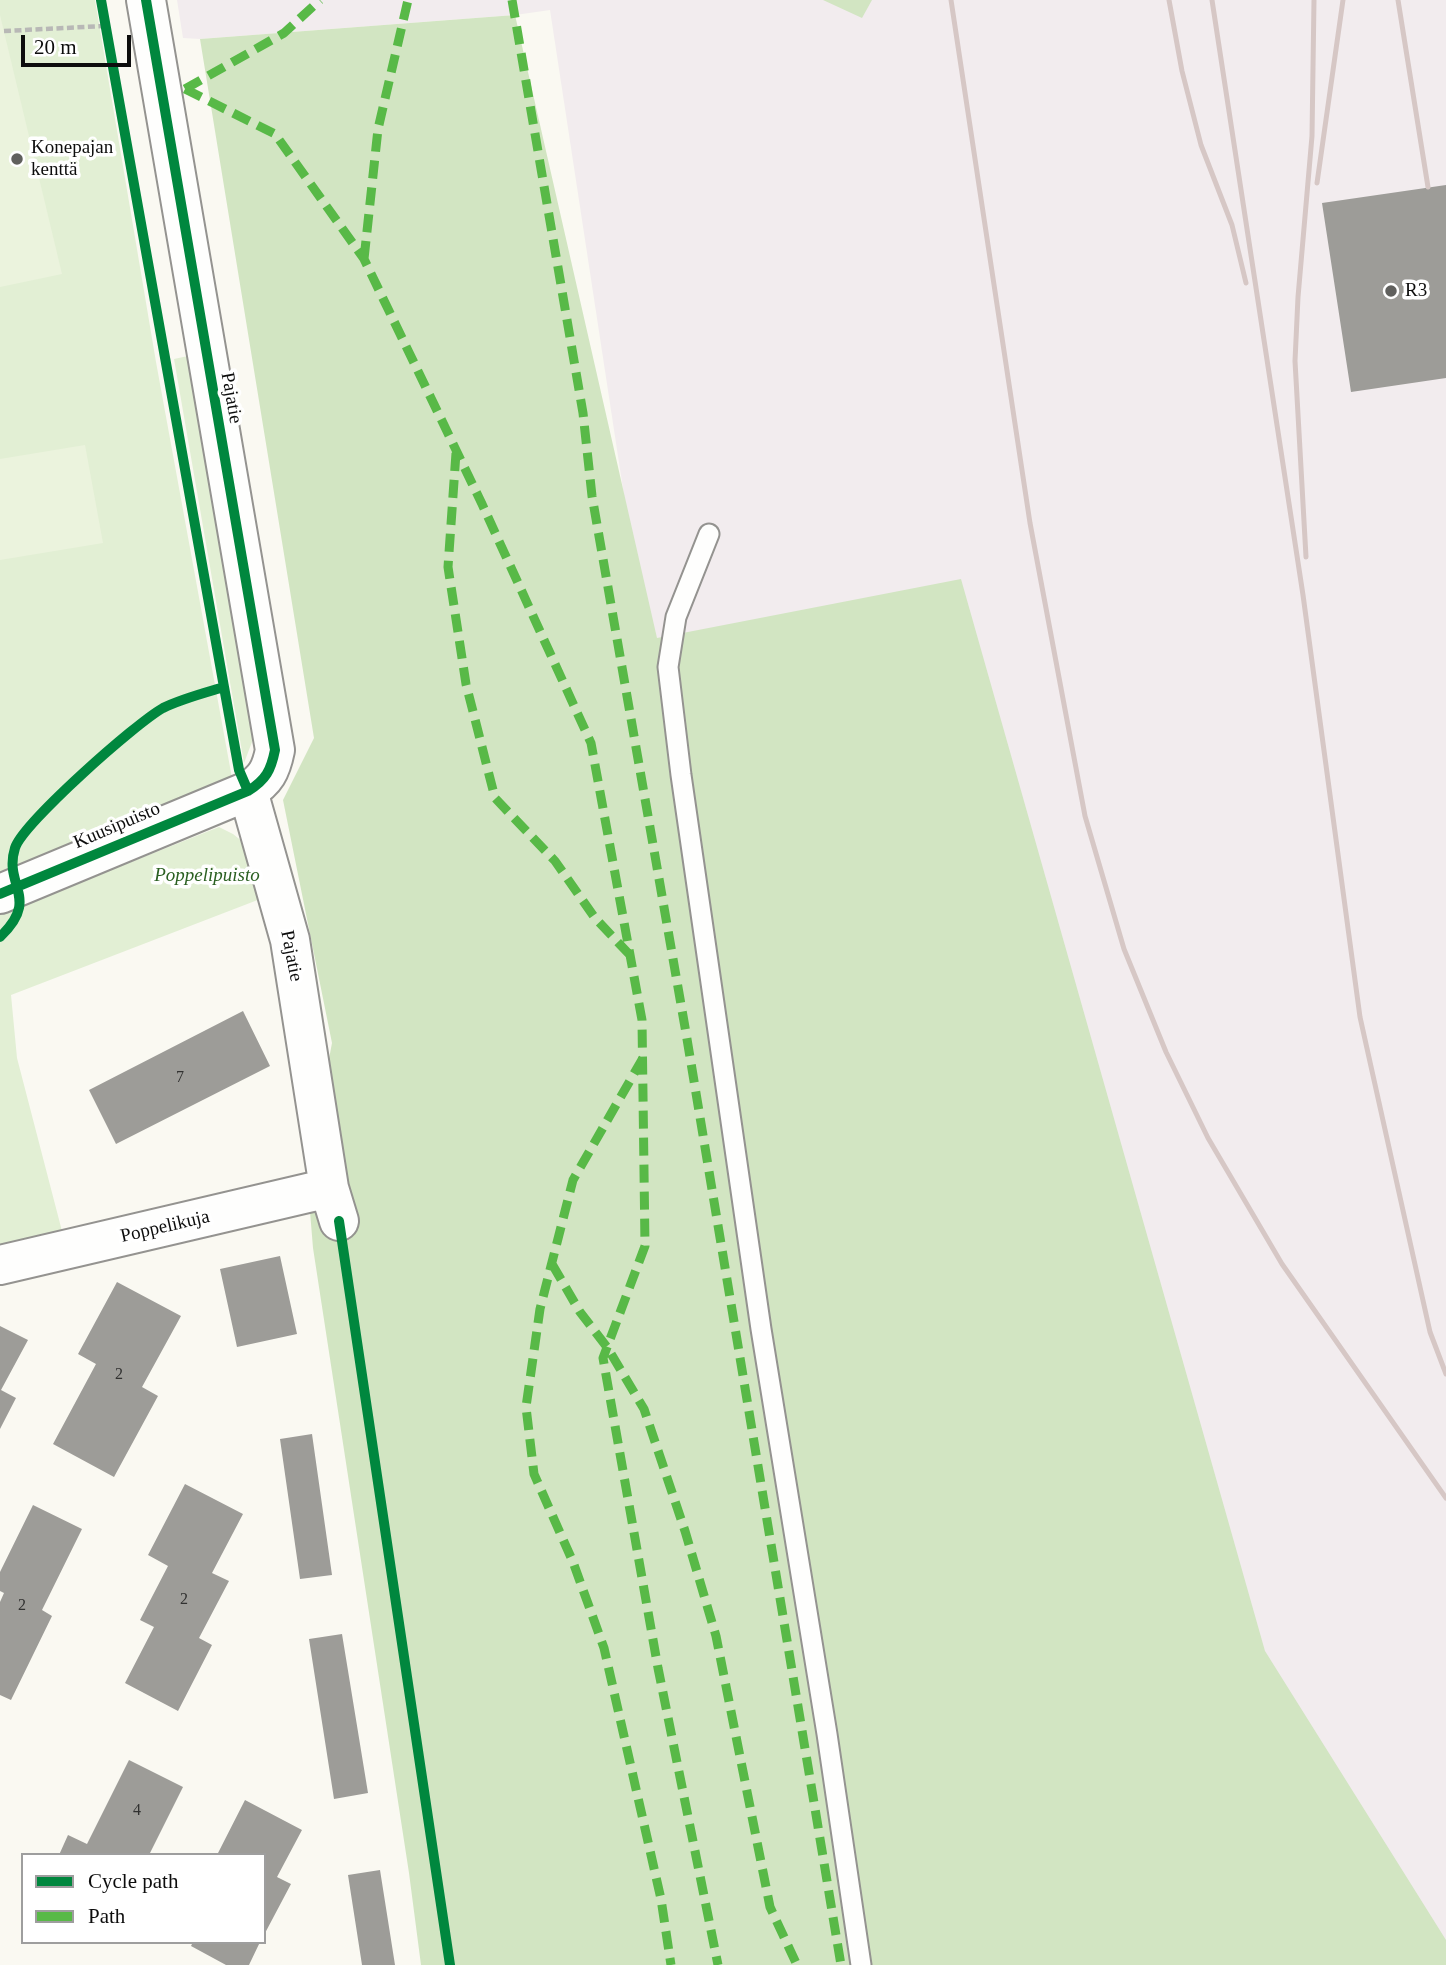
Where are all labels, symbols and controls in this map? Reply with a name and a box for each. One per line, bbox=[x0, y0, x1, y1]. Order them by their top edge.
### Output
scale bar bbox=[24, 21, 135, 65]
text: 20 m bbox=[34, 35, 77, 59]
place label: Konepajan kenttä bbox=[31, 137, 113, 181]
marker: Konepajan kenttä bbox=[9, 151, 25, 167]
place label: R3 bbox=[1405, 280, 1427, 302]
marker: R3 bbox=[1383, 283, 1399, 299]
street label: Pajatie bbox=[215, 371, 247, 425]
street label: Kuusipuisto bbox=[70, 798, 164, 854]
park label: Poppelipuisto bbox=[154, 865, 260, 887]
street label: Pajatie bbox=[275, 928, 307, 984]
house number: 7 bbox=[176, 1068, 184, 1088]
street label: Poppelikuja bbox=[118, 1206, 212, 1248]
house number: 2 bbox=[115, 1365, 123, 1385]
house number: 2 bbox=[180, 1590, 188, 1610]
house number: 2 bbox=[18, 1596, 26, 1616]
house number: 4 bbox=[133, 1801, 141, 1821]
legend bbox=[21, 1853, 266, 1944]
text: Cycle path bbox=[88, 1869, 178, 1893]
text: Path bbox=[88, 1904, 125, 1928]

